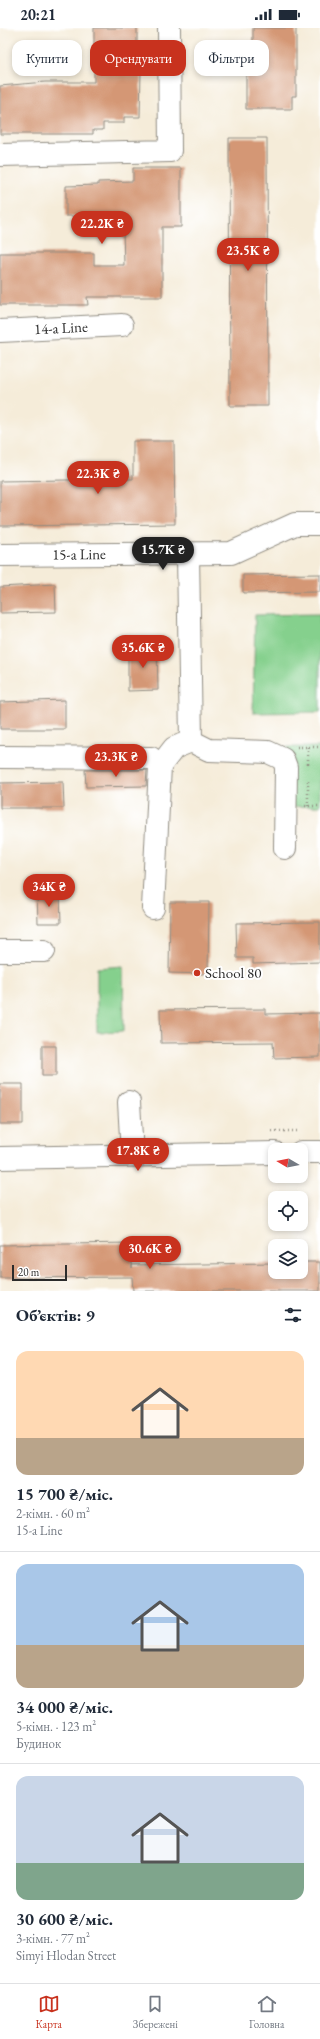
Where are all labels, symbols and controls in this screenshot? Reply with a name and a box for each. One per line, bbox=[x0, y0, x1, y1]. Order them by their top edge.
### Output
text: 20:21 bbox=[20, 5, 56, 24]
chip: Купити bbox=[12, 40, 82, 76]
chip: Орендувати bbox=[90, 40, 186, 76]
chip: Фільтри bbox=[194, 40, 269, 76]
pin: 22.2K ₴ bbox=[65, 211, 139, 245]
text: 22.2K ₴ bbox=[80, 215, 124, 232]
pin: 23.5K ₴ bbox=[211, 238, 285, 272]
text: 23.5K ₴ bbox=[226, 242, 270, 259]
street label: 14-a Line bbox=[34, 317, 88, 338]
pin: 22.3K ₴ bbox=[61, 461, 135, 495]
text: 22.3K ₴ bbox=[76, 465, 120, 482]
pin: 15.7K ₴ bbox=[126, 537, 200, 571]
text: 15.7K ₴ bbox=[141, 541, 185, 558]
street label: 15-a Line bbox=[52, 544, 106, 564]
pin: 35.6K ₴ bbox=[106, 635, 180, 669]
text: 35.6K ₴ bbox=[121, 639, 165, 656]
pin: 23.3K ₴ bbox=[79, 744, 153, 778]
text: 23.3K ₴ bbox=[94, 748, 138, 765]
pin: 34K ₴ bbox=[21, 874, 77, 908]
text: 34K ₴ bbox=[32, 878, 66, 895]
place label: School 80 bbox=[205, 963, 261, 982]
marker: School 80 bbox=[192, 968, 202, 978]
pin: 17.8K ₴ bbox=[101, 1138, 175, 1172]
text: 17.8K ₴ bbox=[116, 1142, 160, 1159]
north arrow bbox=[268, 1143, 308, 1183]
map controls bbox=[268, 1143, 308, 1279]
button: locate bbox=[268, 1191, 308, 1231]
pin: 30.6K ₴ bbox=[113, 1236, 187, 1270]
button: layers bbox=[268, 1239, 308, 1279]
text: 30.6K ₴ bbox=[128, 1240, 172, 1257]
scale bar bbox=[12, 1263, 67, 1282]
text: 20 m bbox=[18, 1265, 39, 1279]
text: Об’єктів: 9 bbox=[16, 1304, 95, 1326]
icon: filters bbox=[282, 1304, 304, 1326]
icon: home bbox=[124, 1377, 196, 1449]
text: 15 700 ₴/міс. bbox=[16, 1483, 113, 1505]
text: 2-кімн. · 60 m² bbox=[16, 1505, 90, 1522]
text: 15-a Line bbox=[16, 1522, 63, 1539]
icon: home bbox=[124, 1590, 196, 1662]
text: 34 000 ₴/міс. bbox=[16, 1696, 113, 1718]
text: 5-кімн. · 123 m² bbox=[16, 1718, 96, 1735]
text: Будинок bbox=[16, 1735, 61, 1752]
icon: home bbox=[124, 1802, 196, 1874]
text: 30 600 ₴/міс. bbox=[16, 1908, 113, 1930]
text: 3-кімн. · 77 m² bbox=[16, 1930, 90, 1947]
text: Simyi Hlodan Street bbox=[16, 1947, 116, 1964]
tab: Карта bbox=[36, 1993, 62, 2031]
tab: Збережені bbox=[133, 1993, 178, 2031]
tab: Головна bbox=[249, 1993, 284, 2031]

